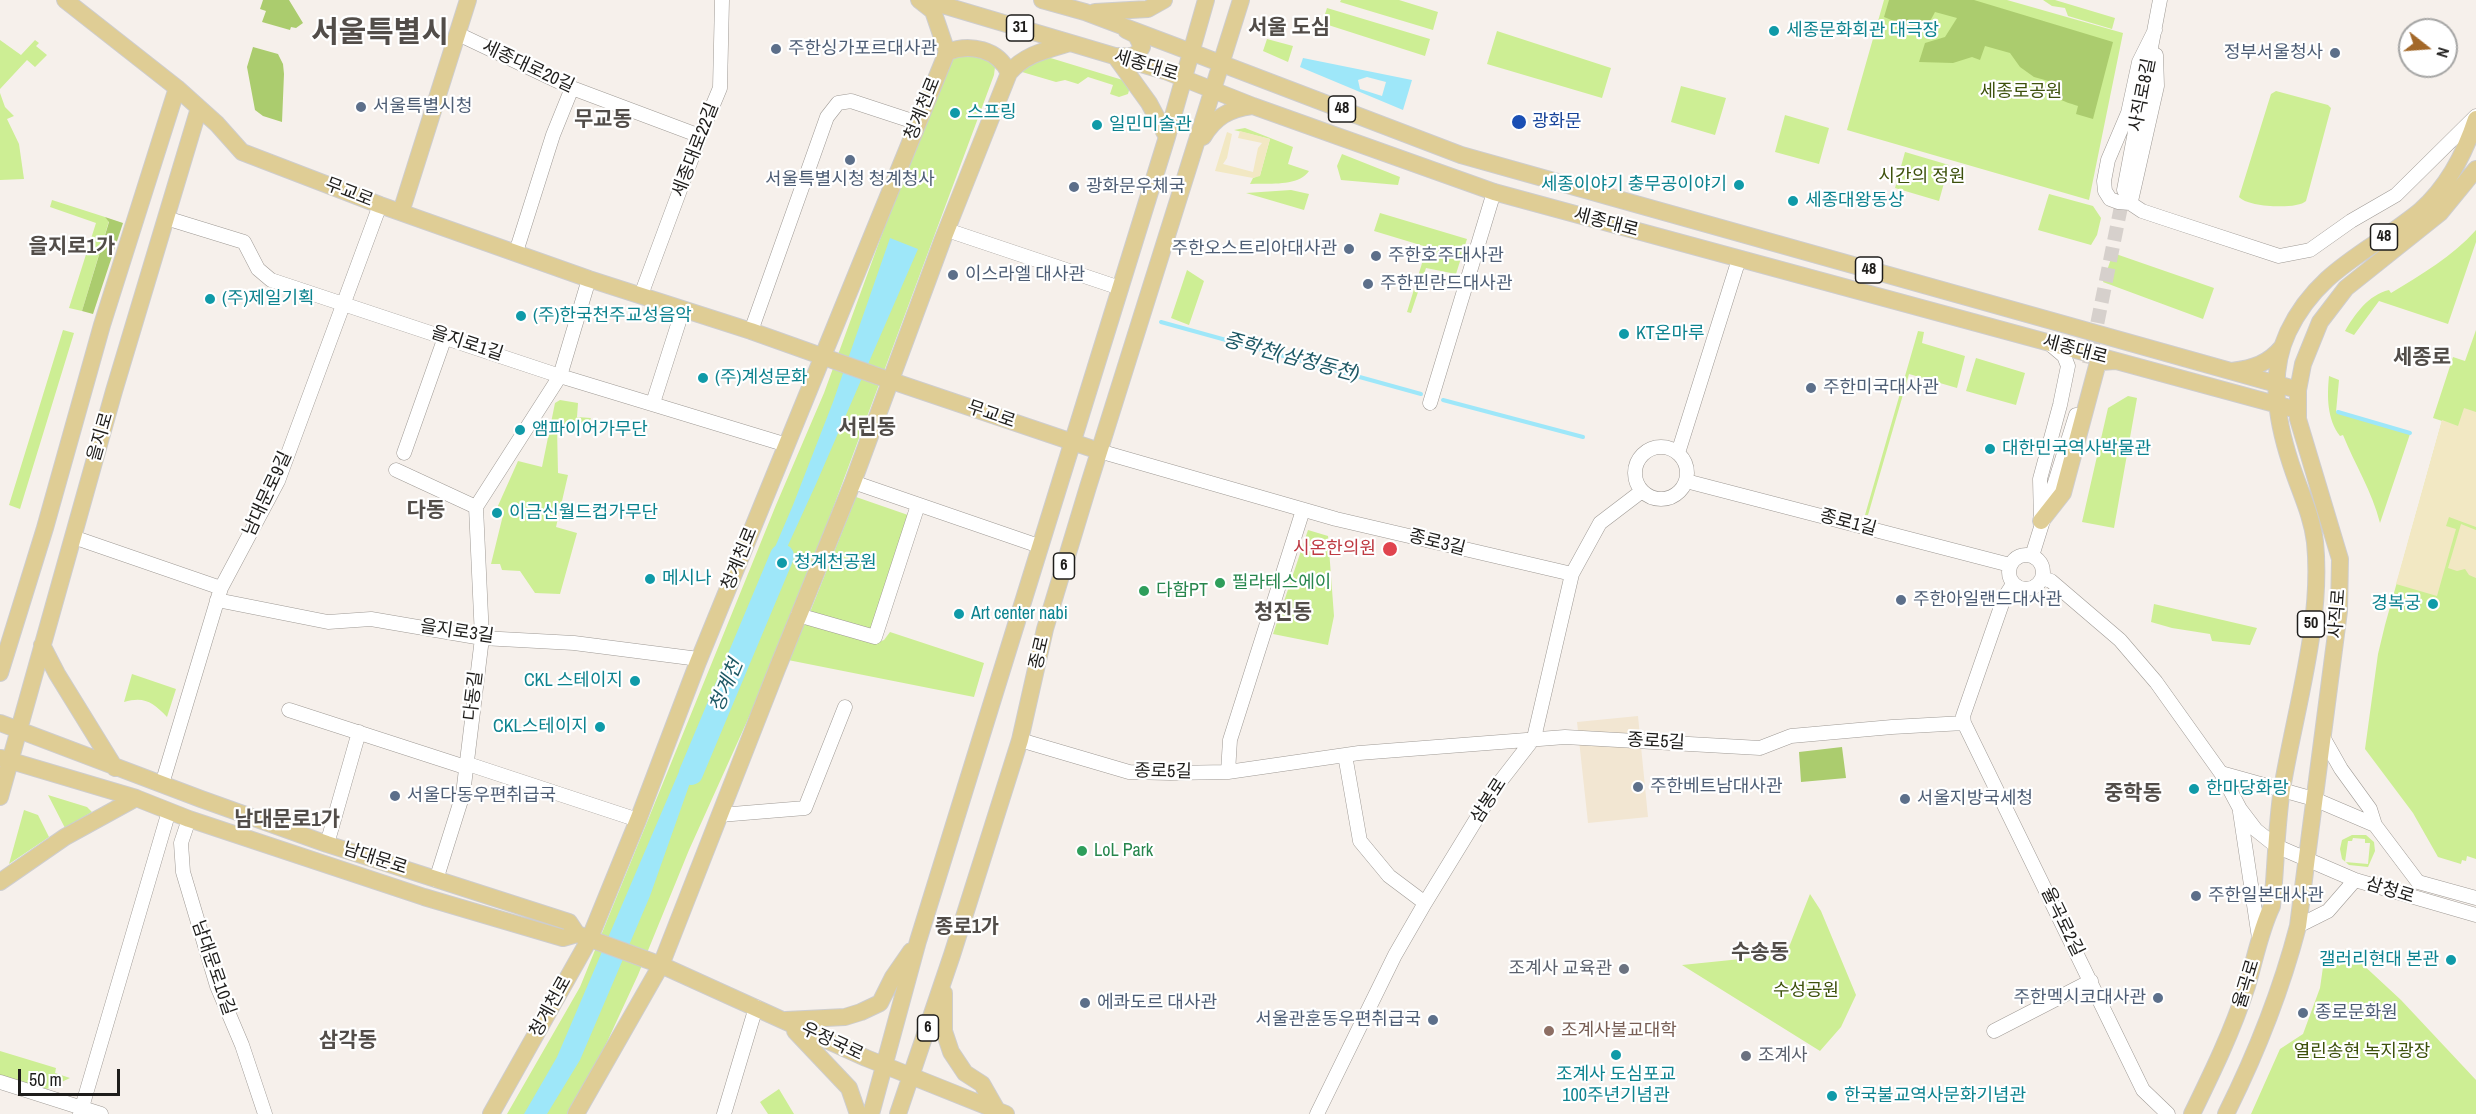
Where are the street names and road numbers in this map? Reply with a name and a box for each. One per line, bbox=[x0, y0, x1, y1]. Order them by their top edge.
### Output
road number: 31 bbox=[1006, 15, 1034, 41]
street label: 세종대로20길 bbox=[478, 36, 578, 98]
street label: 세종대로 bbox=[1111, 46, 1181, 86]
street label: 사직로8길 bbox=[2125, 56, 2161, 134]
street label: 청계천로 bbox=[901, 74, 945, 144]
road number: 48 bbox=[1328, 96, 1356, 122]
street label: 세종대로22길 bbox=[668, 100, 724, 200]
street label: 무교로 bbox=[322, 174, 376, 212]
street label: 세종대로 bbox=[1571, 204, 1641, 242]
road number: 48 bbox=[2370, 224, 2398, 250]
road number: 48 bbox=[1856, 257, 1882, 283]
street label: 을지로1길 bbox=[428, 322, 506, 366]
street label: 세종대로 bbox=[2040, 331, 2110, 369]
street label: 무교로 bbox=[964, 397, 1018, 433]
street label: 을지로 bbox=[84, 410, 118, 464]
street label: 남대문로9길 bbox=[239, 448, 297, 540]
street label: 종로1길 bbox=[1817, 505, 1879, 541]
street label: 청계천로 bbox=[718, 524, 762, 594]
street label: 종로3길 bbox=[1406, 526, 1468, 560]
road number: 6 bbox=[1054, 553, 1074, 579]
street label: 사직로 bbox=[2325, 588, 2351, 640]
road number: 50 bbox=[2298, 611, 2324, 637]
street label: 을지로3길 bbox=[419, 616, 495, 648]
street label: 종로 bbox=[1026, 634, 1054, 672]
street label: 다동길 bbox=[460, 670, 488, 722]
street label: 종로5길 bbox=[1627, 730, 1685, 754]
street label: 종로5길 bbox=[1134, 761, 1192, 783]
street label: 삼봉로 bbox=[1466, 774, 1512, 828]
street label: 남대문로 bbox=[340, 838, 410, 880]
street label: 삼청로 bbox=[2363, 873, 2417, 909]
street label: 율곡로2길 bbox=[2036, 884, 2088, 960]
street label: 남대문로10길 bbox=[187, 918, 239, 1018]
street label: 율곡로 bbox=[2229, 957, 2265, 1011]
street label: 청계천로 bbox=[525, 973, 577, 1041]
road number: 6 bbox=[918, 1015, 938, 1041]
street label: 우정국로 bbox=[797, 1018, 867, 1066]

